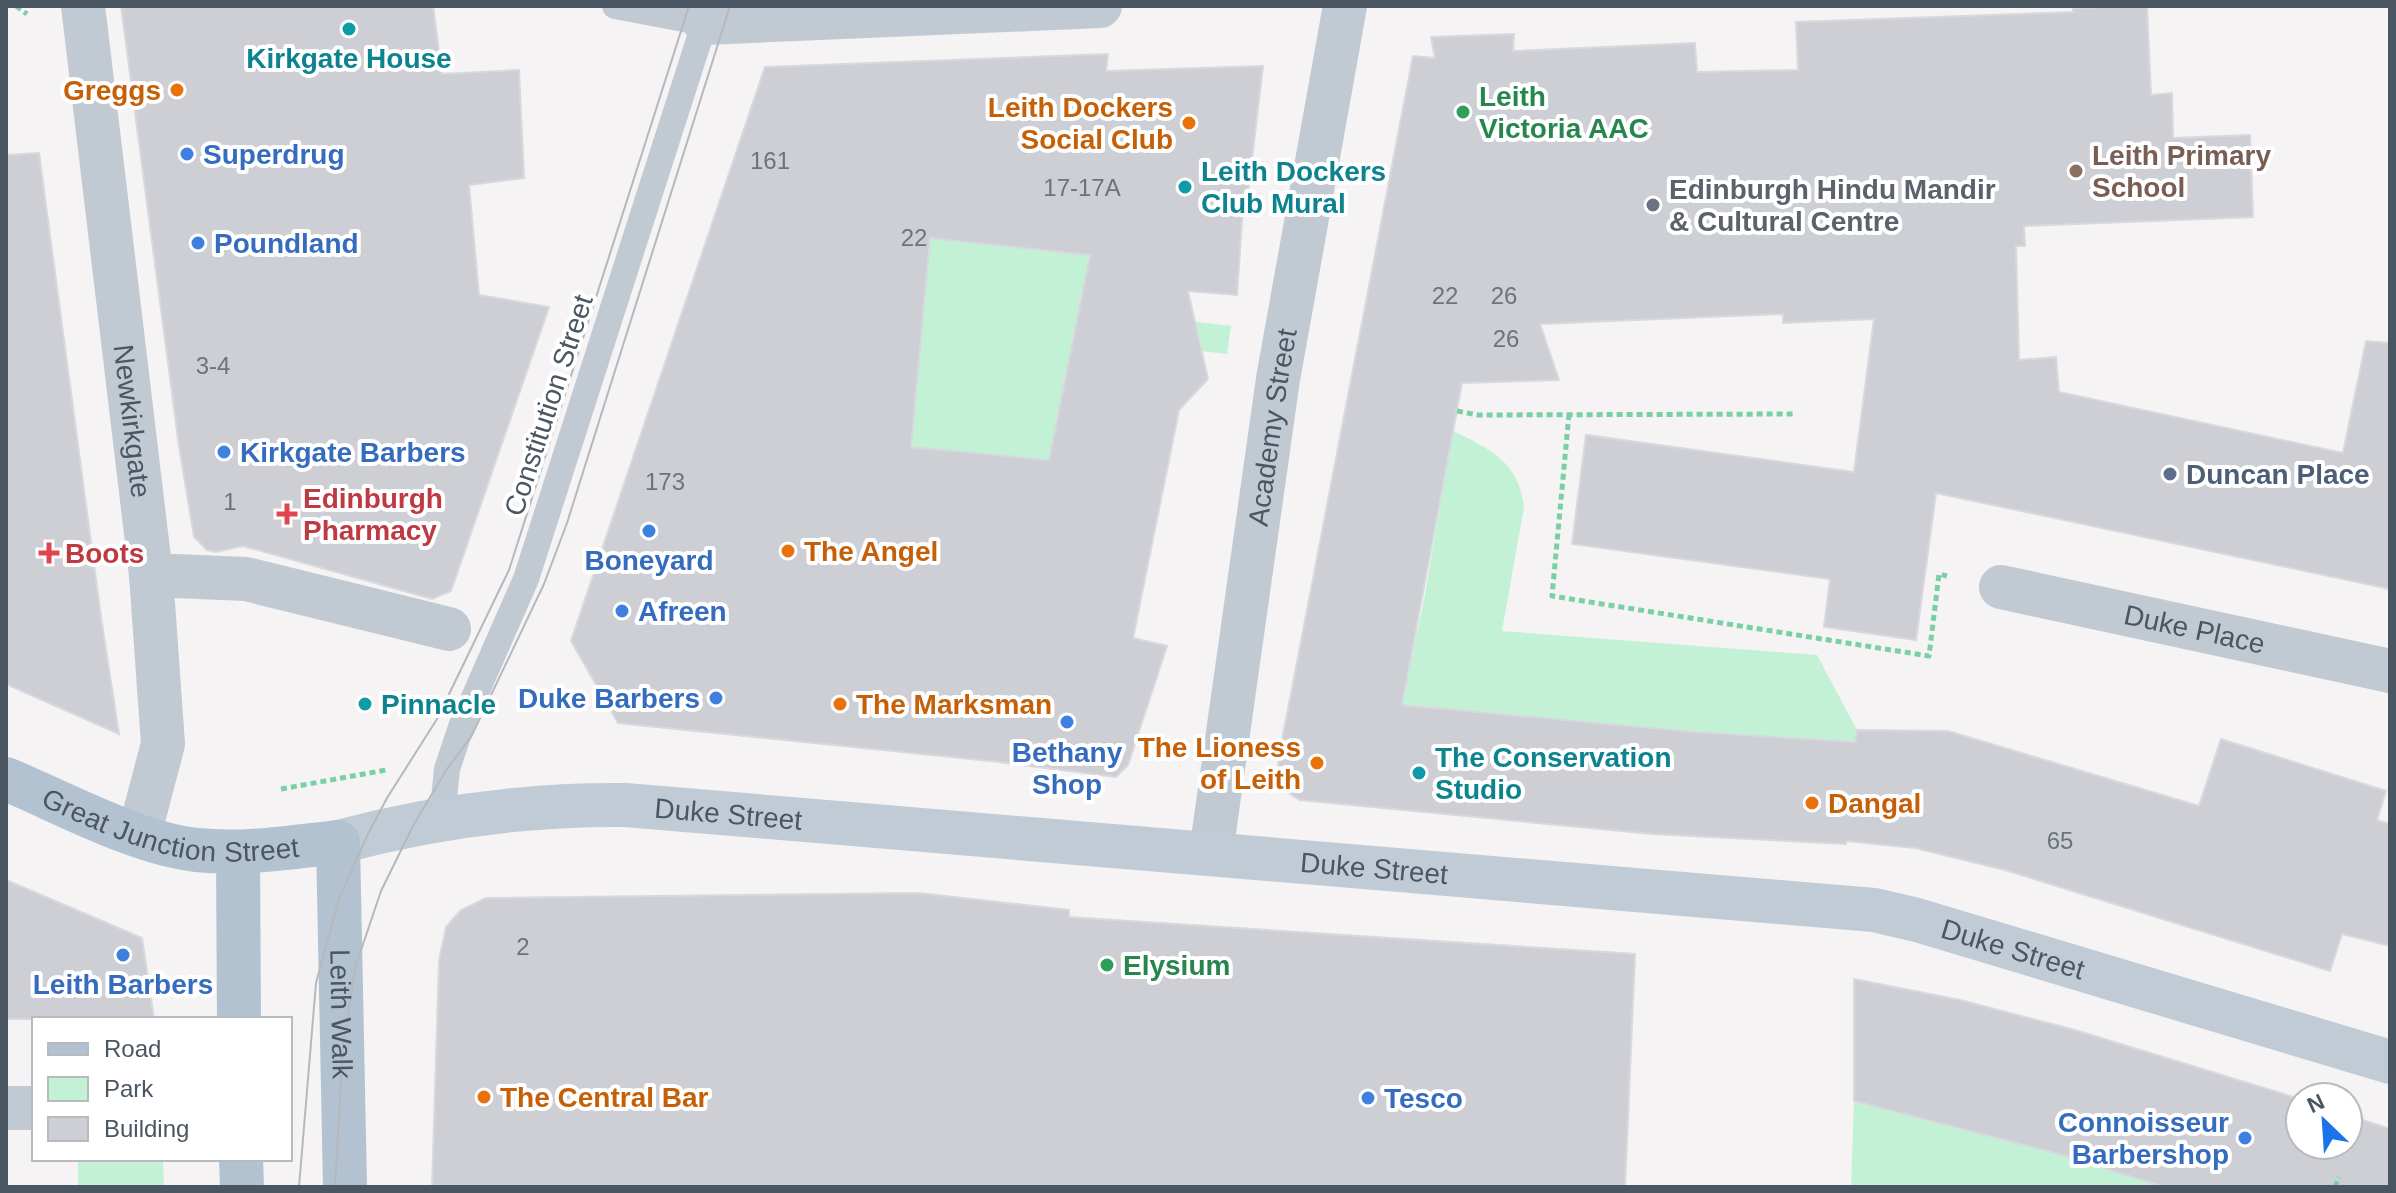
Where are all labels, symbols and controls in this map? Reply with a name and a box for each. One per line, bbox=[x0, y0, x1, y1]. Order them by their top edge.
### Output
marker: Kirkgate House bbox=[340, 20, 358, 38]
place label: Kirkgate House bbox=[246, 43, 452, 74]
place label: Greggs bbox=[63, 75, 161, 106]
marker: Greggs bbox=[168, 81, 186, 99]
place label: Leith Victoria AAC bbox=[1479, 81, 1649, 144]
place label: Leith Dockers Social Club bbox=[988, 92, 1173, 155]
marker: Leith Victoria AAC bbox=[1454, 103, 1472, 121]
marker: Leith Dockers Social Club bbox=[1180, 114, 1198, 132]
place label: Superdrug bbox=[203, 139, 345, 170]
place label: Leith Primary School bbox=[2092, 140, 2271, 203]
marker: Superdrug bbox=[178, 145, 196, 163]
house number: 161 bbox=[750, 147, 790, 174]
place label: Leith Dockers Club Mural bbox=[1201, 156, 1386, 219]
marker: Leith Primary School bbox=[2067, 162, 2085, 180]
house number: 17-17A bbox=[1043, 174, 1121, 201]
place label: Edinburgh Hindu Mandir & Cultural Centre bbox=[1669, 174, 1996, 237]
marker: Leith Dockers Club Mural bbox=[1176, 178, 1194, 196]
marker: Edinburgh Hindu Mandir & Cultural Centre bbox=[1644, 196, 1662, 214]
house number: 22 bbox=[901, 224, 927, 251]
place label: Poundland bbox=[214, 228, 359, 259]
marker: Poundland bbox=[189, 234, 207, 252]
house number: 22 bbox=[1432, 282, 1458, 309]
house number: 26 bbox=[1491, 282, 1517, 309]
street label: Constitution Street bbox=[498, 291, 599, 519]
house number: 26 bbox=[1493, 325, 1519, 352]
street label: Academy Street bbox=[1242, 326, 1303, 528]
street label: Newkirkgate bbox=[108, 343, 157, 499]
house number: 3-4 bbox=[196, 352, 230, 379]
place label: Kirkgate Barbers bbox=[240, 437, 466, 468]
marker: Kirkgate Barbers bbox=[215, 443, 233, 461]
place label: Duncan Place bbox=[2186, 459, 2370, 490]
marker: Duncan Place bbox=[2161, 465, 2179, 483]
house number: 173 bbox=[645, 468, 685, 495]
place label: Edinburgh Pharmacy bbox=[303, 483, 443, 546]
house number: 1 bbox=[223, 488, 237, 515]
marker: Edinburgh Pharmacy bbox=[278, 505, 296, 523]
marker: Boneyard bbox=[640, 522, 658, 540]
place label: The Angel bbox=[804, 536, 938, 567]
place label: Boots bbox=[65, 538, 144, 569]
marker: The Angel bbox=[779, 542, 797, 560]
marker: Boots bbox=[40, 544, 58, 562]
place label: Boneyard bbox=[584, 545, 714, 576]
place label: Afreen bbox=[638, 596, 727, 627]
street label: Duke Place bbox=[2121, 599, 2268, 660]
marker: Afreen bbox=[613, 602, 631, 620]
place label: Duke Barbers bbox=[518, 683, 700, 714]
place label: Pinnacle bbox=[381, 689, 496, 720]
marker: Duke Barbers bbox=[707, 689, 725, 707]
place label: The Marksman bbox=[856, 689, 1052, 720]
marker: Pinnacle bbox=[356, 695, 374, 713]
marker: The Marksman bbox=[831, 695, 849, 713]
marker: Bethany Shop bbox=[1058, 713, 1076, 731]
place label: The Lioness of Leith bbox=[1138, 732, 1301, 795]
place label: Bethany Shop bbox=[1012, 737, 1123, 800]
place label: The Conservation Studio bbox=[1435, 742, 1671, 805]
marker: The Lioness of Leith bbox=[1308, 754, 1326, 772]
marker: The Conservation Studio bbox=[1410, 764, 1428, 782]
street label: Great Junction Street bbox=[37, 782, 301, 868]
place label: Dangal bbox=[1828, 788, 1921, 819]
street label: Duke Street bbox=[653, 793, 804, 836]
marker: Dangal bbox=[1803, 794, 1821, 812]
house number: 65 bbox=[2047, 827, 2073, 854]
street label: Duke Street bbox=[1299, 847, 1449, 890]
street label: Duke Street bbox=[1938, 913, 2088, 985]
house number: 2 bbox=[516, 933, 530, 960]
marker: Leith Barbers bbox=[114, 946, 132, 964]
street label: Leith Walk bbox=[324, 949, 358, 1080]
place label: Elysium bbox=[1123, 950, 1230, 981]
marker: Elysium bbox=[1098, 956, 1116, 974]
place label: Leith Barbers bbox=[33, 969, 213, 1000]
legend bbox=[32, 1017, 292, 1161]
text: Road bbox=[104, 1035, 161, 1062]
text: Park bbox=[104, 1075, 154, 1102]
north arrow bbox=[2284, 1081, 2364, 1161]
place label: The Central Bar bbox=[500, 1082, 709, 1113]
place label: Tesco bbox=[1384, 1083, 1463, 1114]
marker: The Central Bar bbox=[475, 1088, 493, 1106]
marker: Tesco bbox=[1359, 1089, 1377, 1107]
text: N bbox=[2303, 1089, 2328, 1118]
place label: Connoisseur Barbershop bbox=[2058, 1107, 2229, 1170]
text: Building bbox=[104, 1115, 189, 1142]
marker: Connoisseur Barbershop bbox=[2236, 1129, 2254, 1147]

